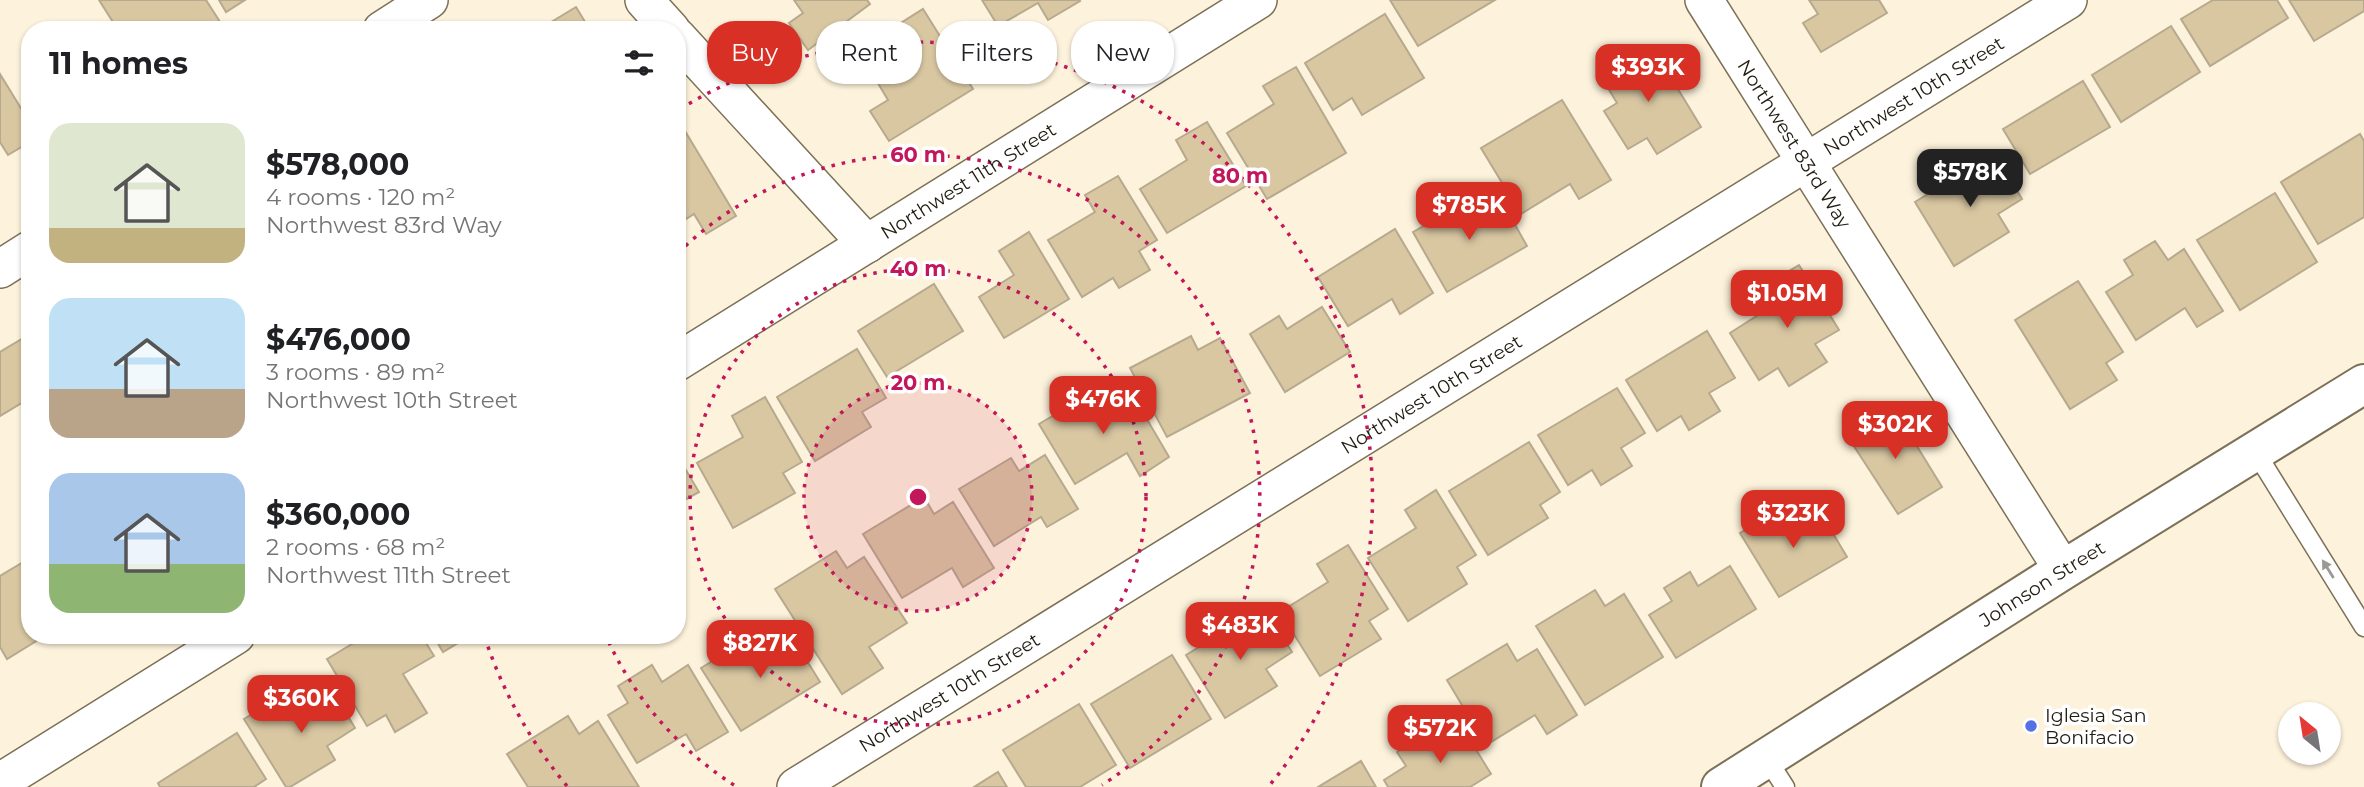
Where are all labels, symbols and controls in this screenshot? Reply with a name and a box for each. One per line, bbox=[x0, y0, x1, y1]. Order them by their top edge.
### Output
chip: Buy bbox=[707, 21, 802, 84]
chip: Rent bbox=[816, 21, 922, 84]
chip: Filters bbox=[936, 21, 1057, 84]
chip: New bbox=[1071, 21, 1174, 84]
street label: Northwest 10th Street bbox=[1819, 31, 2008, 160]
icon: filters bbox=[620, 44, 658, 82]
pin: $393K bbox=[1599, 44, 1697, 104]
text: 11 homes bbox=[49, 45, 188, 82]
text: $393K bbox=[1611, 53, 1685, 81]
street label: Northwest 83rd Way bbox=[1733, 55, 1857, 233]
street label: Northwest 11th Street bbox=[876, 117, 1060, 244]
text: 60 m bbox=[890, 142, 946, 167]
text: $578,000 bbox=[266, 146, 409, 183]
pin: $578K bbox=[1921, 150, 2019, 209]
icon: home bbox=[105, 151, 189, 235]
text: $578K bbox=[1933, 158, 2007, 186]
text: 80 m bbox=[1212, 163, 1268, 188]
pin: $785K bbox=[1420, 182, 1518, 242]
text: 4 rooms · 120 m² bbox=[266, 183, 455, 211]
text: $785K bbox=[1432, 191, 1506, 219]
text: Northwest 83rd Way bbox=[266, 211, 502, 239]
text: 40 m bbox=[890, 256, 946, 281]
pin: $1.05M bbox=[1730, 270, 1844, 330]
text: $1.05M bbox=[1747, 279, 1827, 307]
text: $476,000 bbox=[266, 321, 411, 358]
icon: home bbox=[105, 326, 189, 410]
street label: Northwest 10th Street bbox=[1337, 329, 1526, 459]
text: 3 rooms · 89 m² bbox=[266, 358, 445, 386]
text: 20 m bbox=[891, 370, 945, 395]
pin: $476K bbox=[1054, 376, 1152, 436]
text: $476K bbox=[1065, 385, 1141, 413]
text: Northwest 10th Street bbox=[266, 386, 518, 414]
pin: $302K bbox=[1846, 402, 1944, 461]
text: $302K bbox=[1858, 410, 1932, 438]
centre of rings bbox=[906, 485, 930, 509]
pin: $323K bbox=[1744, 490, 1842, 550]
text: $360,000 bbox=[266, 496, 410, 533]
text: $323K bbox=[1757, 499, 1829, 527]
icon: home bbox=[105, 501, 189, 585]
text: 2 rooms · 68 m² bbox=[266, 533, 445, 561]
street label: Johnson Street bbox=[1974, 535, 2109, 632]
one-way arrow bbox=[2321, 559, 2334, 578]
text: Northwest 11th Street bbox=[266, 561, 511, 589]
pin: $483K bbox=[1191, 602, 1289, 662]
text: $483K bbox=[1202, 611, 1278, 639]
pin: $827K bbox=[711, 620, 809, 680]
street label: Northwest 10th Street bbox=[854, 628, 1044, 757]
text: $827K bbox=[723, 629, 797, 657]
pin: $360K bbox=[252, 676, 350, 735]
text: $360K bbox=[263, 684, 339, 712]
north arrow bbox=[2278, 702, 2342, 765]
map controls bbox=[2278, 702, 2341, 765]
place label: Iglesia San Bonifacio bbox=[2045, 704, 2147, 749]
pin: $572K bbox=[1391, 706, 1489, 765]
text: $572K bbox=[1404, 714, 1476, 742]
marker: Iglesia San Bonifacio bbox=[2023, 718, 2039, 734]

